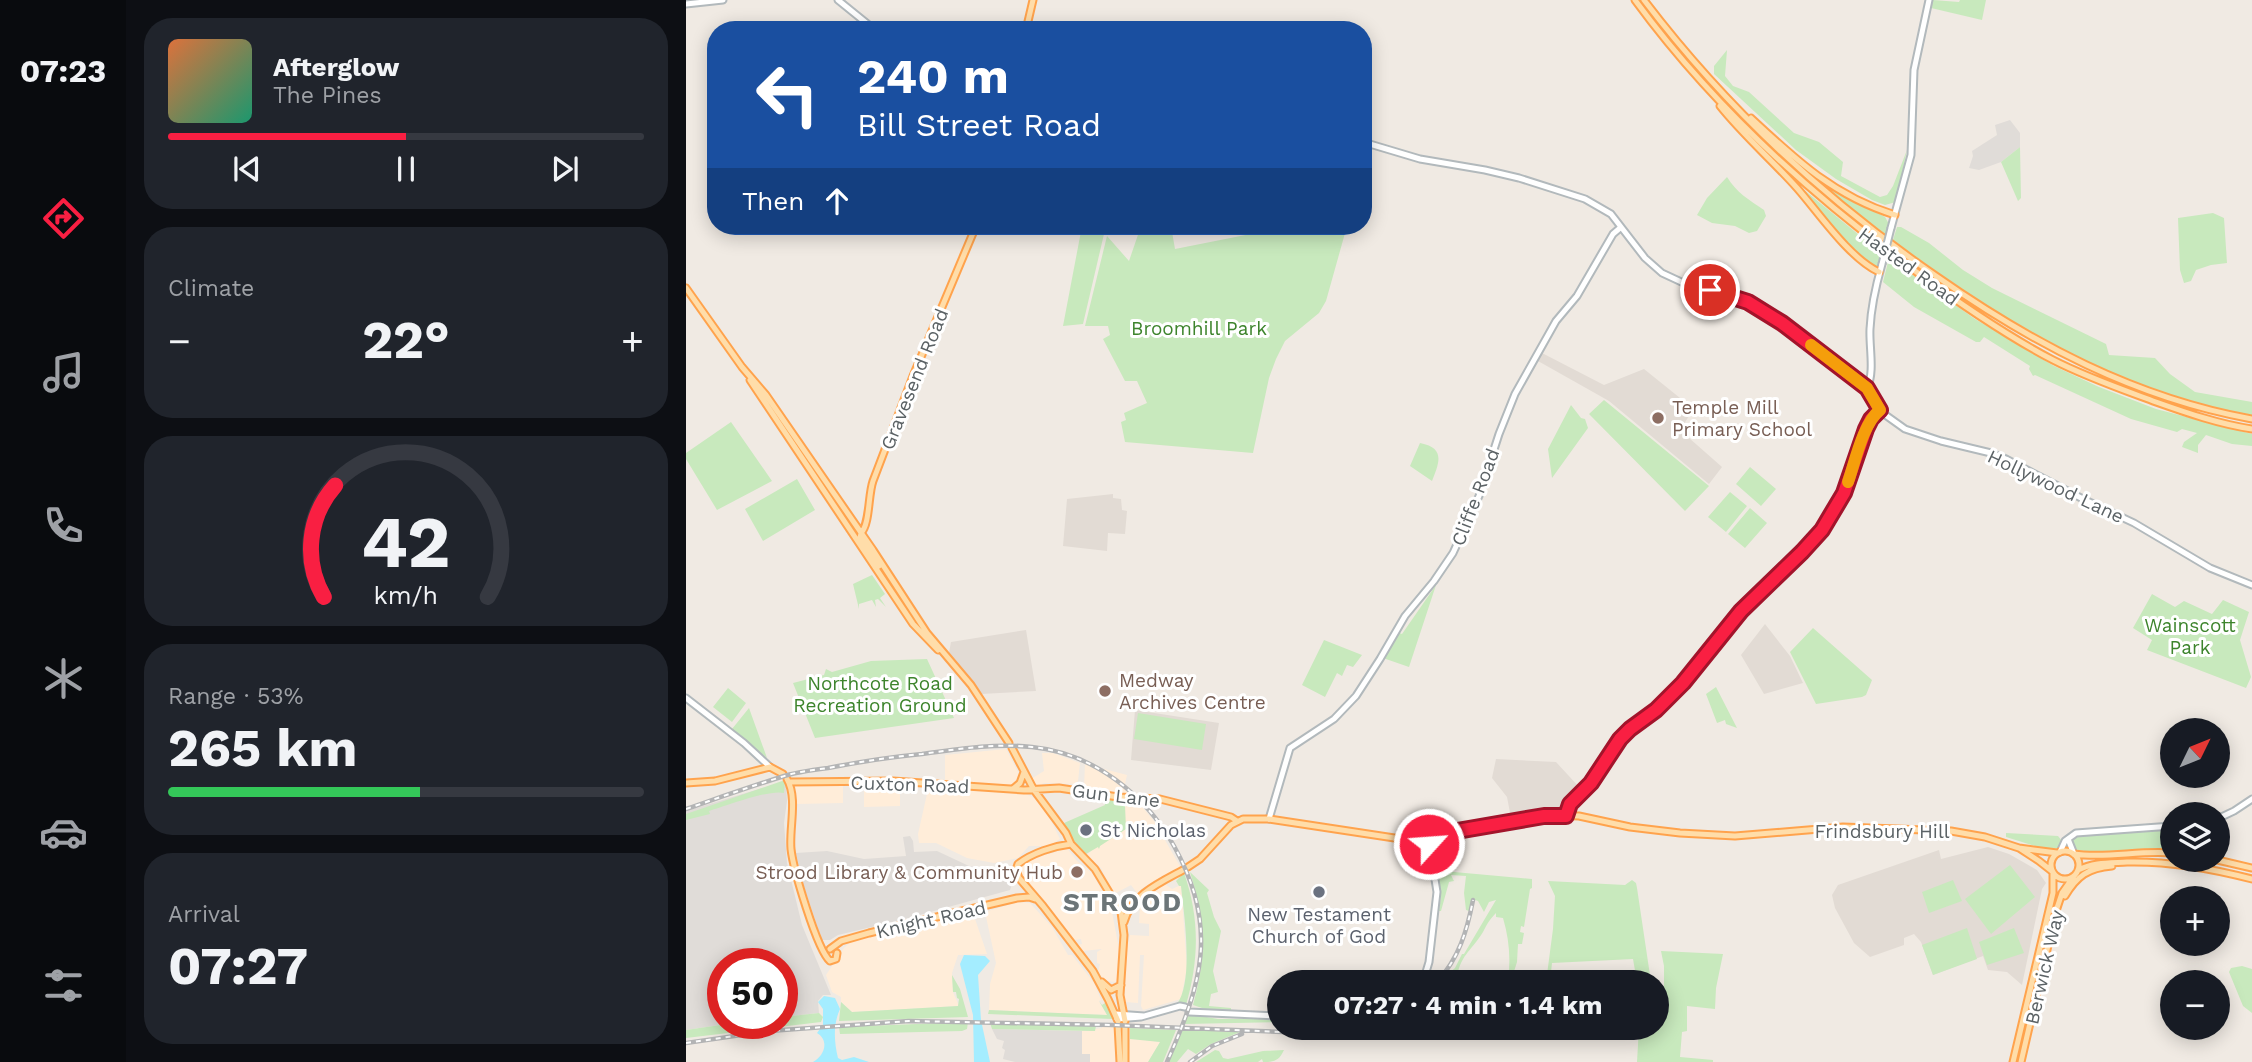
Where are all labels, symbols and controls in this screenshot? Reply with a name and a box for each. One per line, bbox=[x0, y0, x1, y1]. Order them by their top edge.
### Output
text: 240 m bbox=[857, 47, 1009, 105]
icon: left bbox=[742, 49, 833, 140]
text: 07:23 bbox=[20, 52, 106, 90]
text: Afterglow bbox=[273, 52, 399, 82]
text: The Pines bbox=[273, 82, 382, 109]
text: Bill Street Road bbox=[857, 106, 1101, 144]
icon: previous bbox=[228, 150, 266, 188]
icon: pause bbox=[387, 150, 425, 188]
icon: next bbox=[546, 150, 584, 188]
icon: ahead bbox=[818, 182, 856, 220]
text: Then bbox=[742, 186, 804, 216]
icon: directions bbox=[39, 194, 88, 243]
street label: Hasted Road bbox=[1854, 222, 1963, 310]
pin bbox=[1680, 260, 1740, 320]
icon: arrive bbox=[1691, 271, 1729, 309]
text: Climate bbox=[168, 275, 254, 302]
street label: Gravesend Road bbox=[876, 305, 953, 453]
text: 22° bbox=[362, 310, 450, 371]
park label: Broomhill Park bbox=[1131, 317, 1267, 340]
text: − bbox=[168, 319, 191, 363]
text: + bbox=[621, 319, 644, 363]
icon: music bbox=[39, 348, 88, 397]
place label: Temple Mill Primary School bbox=[1672, 396, 1812, 441]
marker: Temple Mill Primary School bbox=[1650, 410, 1666, 426]
street label: Cliffe Road bbox=[1446, 445, 1505, 549]
street label: Hollywood Lane bbox=[1984, 445, 2128, 528]
text: 42 bbox=[361, 499, 451, 585]
icon: phone bbox=[39, 501, 88, 550]
text: km/h bbox=[374, 581, 438, 610]
park label: Wainscott Park bbox=[2144, 614, 2236, 659]
icon: climate bbox=[39, 654, 88, 703]
place label: Medway Archives Centre bbox=[1119, 669, 1266, 714]
park label: Northcote Road Recreation Ground bbox=[793, 672, 967, 717]
text: Range · 53% bbox=[168, 683, 303, 710]
marker: Medway Archives Centre bbox=[1097, 683, 1113, 699]
text: 265 km bbox=[168, 718, 358, 779]
north arrow bbox=[2160, 718, 2230, 788]
map controls bbox=[2160, 718, 2230, 1040]
street label: Cuxton Road bbox=[850, 771, 970, 798]
street label: Gun Lane bbox=[1071, 779, 1161, 812]
button: layers bbox=[2160, 802, 2230, 872]
position arrow bbox=[1392, 807, 1466, 881]
icon: car bbox=[39, 808, 88, 857]
place label: St Nicholas bbox=[1100, 819, 1206, 842]
street label: Frindsbury Hill bbox=[1814, 820, 1950, 843]
marker: St Nicholas bbox=[1078, 822, 1094, 838]
place label: Strood Library & Community Hub bbox=[755, 861, 1063, 884]
marker: Strood Library & Community Hub bbox=[1069, 864, 1085, 880]
marker: New Testament Church of God bbox=[1311, 884, 1327, 900]
button: + bbox=[2160, 886, 2230, 956]
district label: STROOD bbox=[1063, 887, 1183, 917]
street label: Knight Road bbox=[874, 896, 988, 943]
text: Arrival bbox=[168, 901, 240, 928]
place label: New Testament Church of God bbox=[1247, 903, 1391, 948]
street label: Berwick Way bbox=[2020, 908, 2069, 1027]
text: 07:27 bbox=[168, 936, 308, 997]
speed limit sign: 50 bbox=[707, 948, 798, 1039]
icon: filters bbox=[39, 961, 88, 1010]
button: − bbox=[2160, 970, 2230, 1040]
text: 07:27 · 4 min · 1.4 km bbox=[1333, 990, 1603, 1020]

